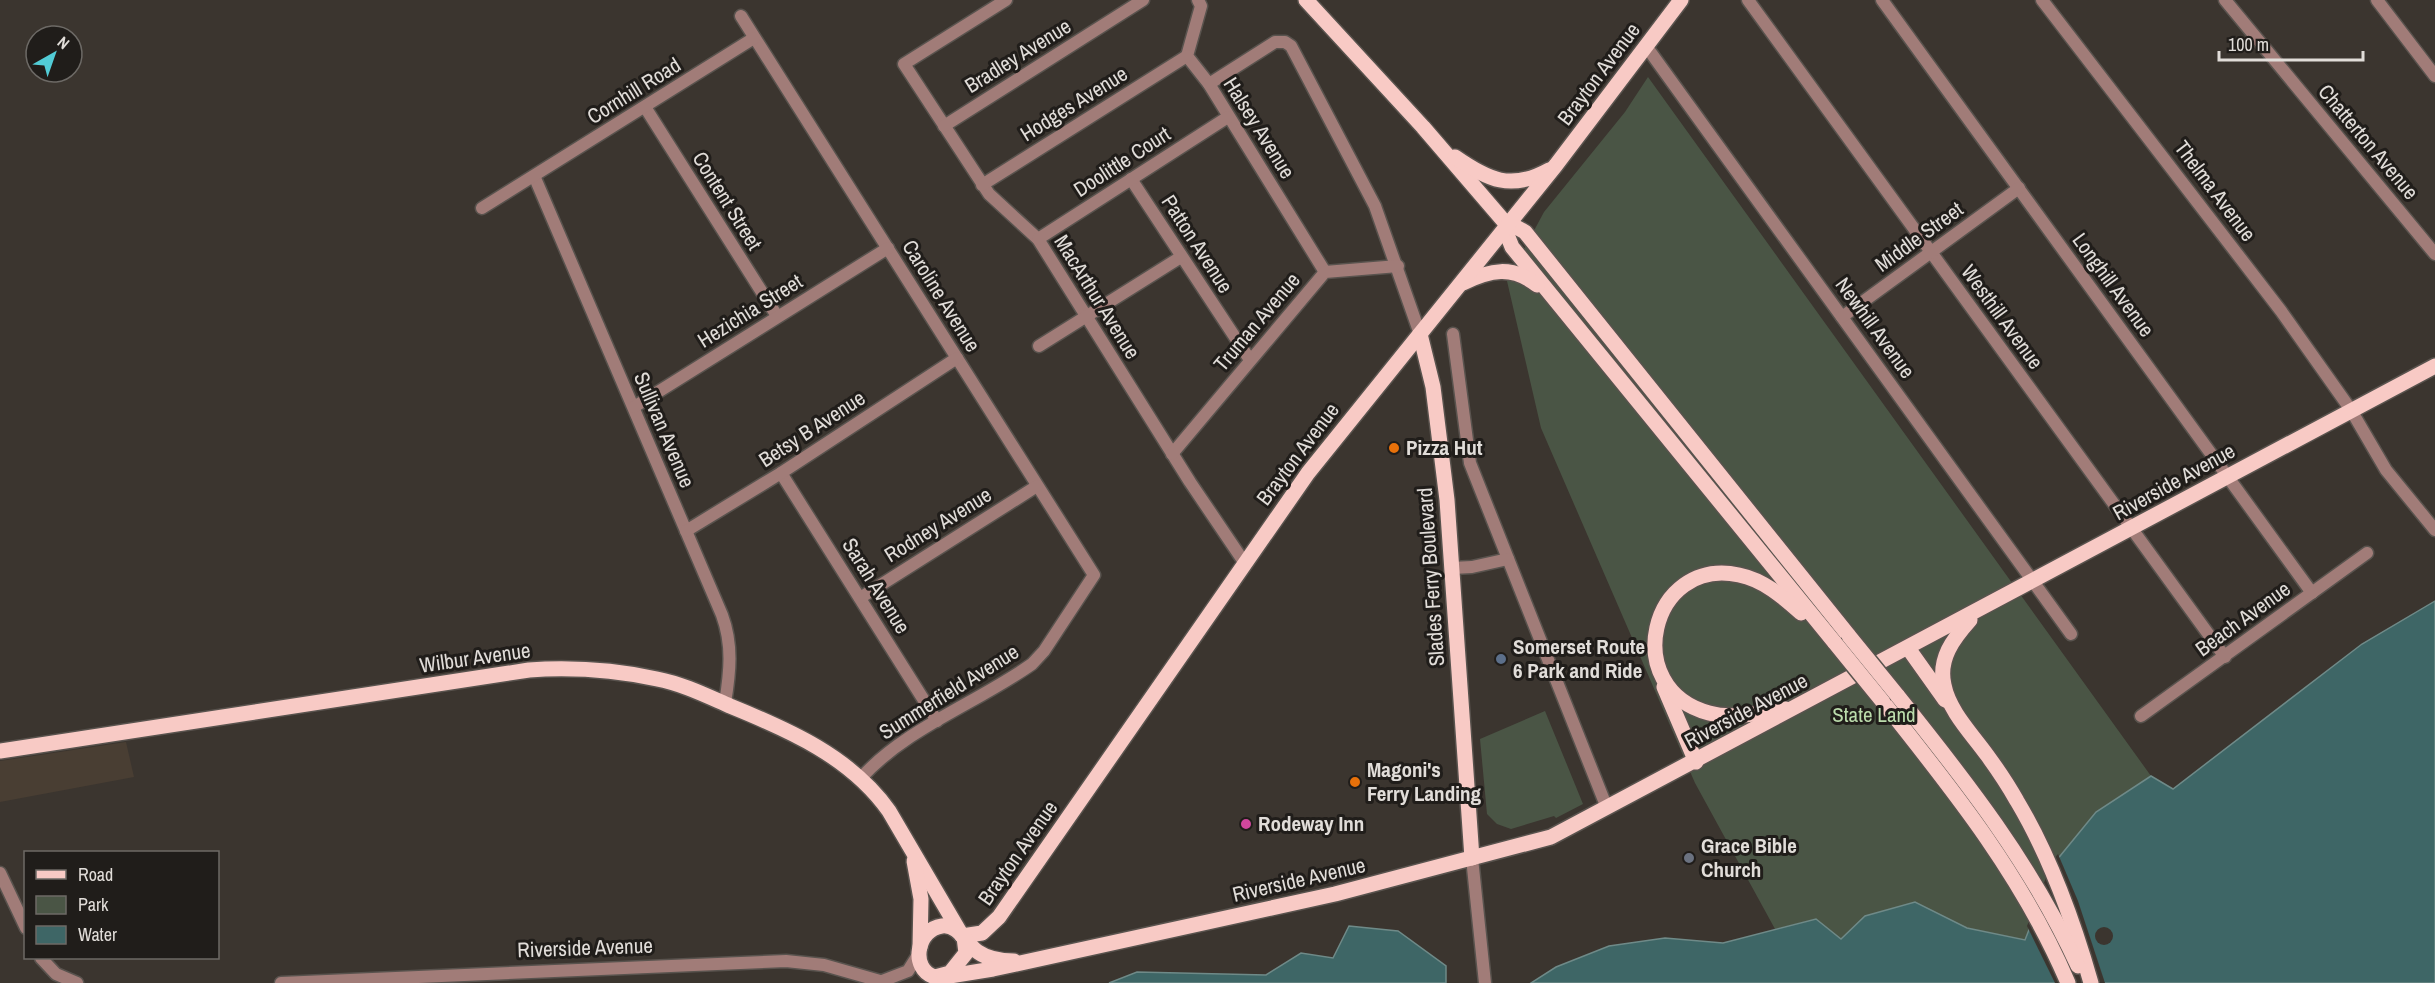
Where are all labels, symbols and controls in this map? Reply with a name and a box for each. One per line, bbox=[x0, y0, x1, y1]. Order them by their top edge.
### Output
street label: Bradley Avenue bbox=[959, 11, 1076, 100]
street label: Brayton Avenue bbox=[1551, 17, 1647, 131]
north arrow bbox=[24, 24, 84, 84]
scale bar bbox=[2219, 24, 2363, 62]
text: N bbox=[53, 31, 74, 54]
text: 100 m bbox=[2228, 32, 2269, 57]
street label: Cornhill Road bbox=[581, 50, 686, 131]
street label: Hodges Avenue bbox=[1015, 59, 1133, 148]
street label: Halsey Avenue bbox=[1217, 71, 1302, 184]
street label: Chatterton Avenue bbox=[2312, 78, 2425, 206]
street label: Doolittle Court bbox=[1068, 119, 1176, 204]
street label: Thelma Avenue bbox=[2168, 134, 2263, 247]
street label: Content Street bbox=[686, 146, 769, 256]
street label: Patton Avenue bbox=[1155, 189, 1240, 298]
street label: Middle Street bbox=[1869, 195, 1969, 278]
street label: Longhill Avenue bbox=[2066, 227, 2161, 343]
street label: MacArthur Avenue bbox=[1048, 229, 1147, 364]
street label: Caroline Avenue bbox=[895, 234, 987, 357]
street label: Westhill Avenue bbox=[1955, 258, 2050, 375]
street label: Truman Avenue bbox=[1207, 266, 1307, 377]
street label: Hezichia Street bbox=[692, 267, 808, 354]
street label: Newhill Avenue bbox=[1829, 271, 1922, 384]
street label: Sullivan Avenue bbox=[627, 367, 702, 492]
street label: Betsy B Avenue bbox=[753, 383, 870, 474]
street label: Brayton Avenue bbox=[1250, 397, 1346, 511]
place label: Pizza Hut bbox=[1406, 433, 1483, 462]
street label: Riverside Avenue bbox=[2107, 436, 2240, 527]
marker: Pizza Hut bbox=[1387, 441, 1401, 455]
street label: Rodney Avenue bbox=[879, 480, 997, 569]
street label: Slades Ferry Boulevard bbox=[1410, 487, 1451, 667]
street label: Sarah Avenue bbox=[836, 532, 917, 639]
street label: Beach Avenue bbox=[2189, 574, 2296, 663]
place label: Somerset Route 6 Park and Ride bbox=[1513, 632, 1645, 685]
street label: Wilbur Avenue bbox=[418, 635, 532, 680]
street label: Summerfield Avenue bbox=[873, 637, 1024, 746]
marker: Somerset Route 6 Park and Ride bbox=[1494, 652, 1508, 666]
street label: Riverside Avenue bbox=[1679, 666, 1812, 755]
park label: State Land bbox=[1832, 700, 1916, 729]
place label: Magoni's Ferry Landing bbox=[1367, 755, 1481, 808]
marker: Magoni's Ferry Landing bbox=[1348, 775, 1362, 789]
street label: Brayton Avenue bbox=[971, 795, 1064, 911]
place label: Rodeway Inn bbox=[1258, 809, 1364, 838]
marker: Rodeway Inn bbox=[1239, 817, 1253, 831]
place label: Grace Bible Church bbox=[1701, 831, 1797, 884]
street label: Riverside Avenue bbox=[1230, 850, 1368, 909]
legend bbox=[24, 851, 219, 959]
marker: Grace Bible Church bbox=[1682, 851, 1696, 865]
text: Road bbox=[78, 862, 113, 887]
text: Park bbox=[78, 892, 109, 917]
text: Water bbox=[78, 922, 117, 947]
street label: Riverside Avenue bbox=[517, 931, 653, 964]

